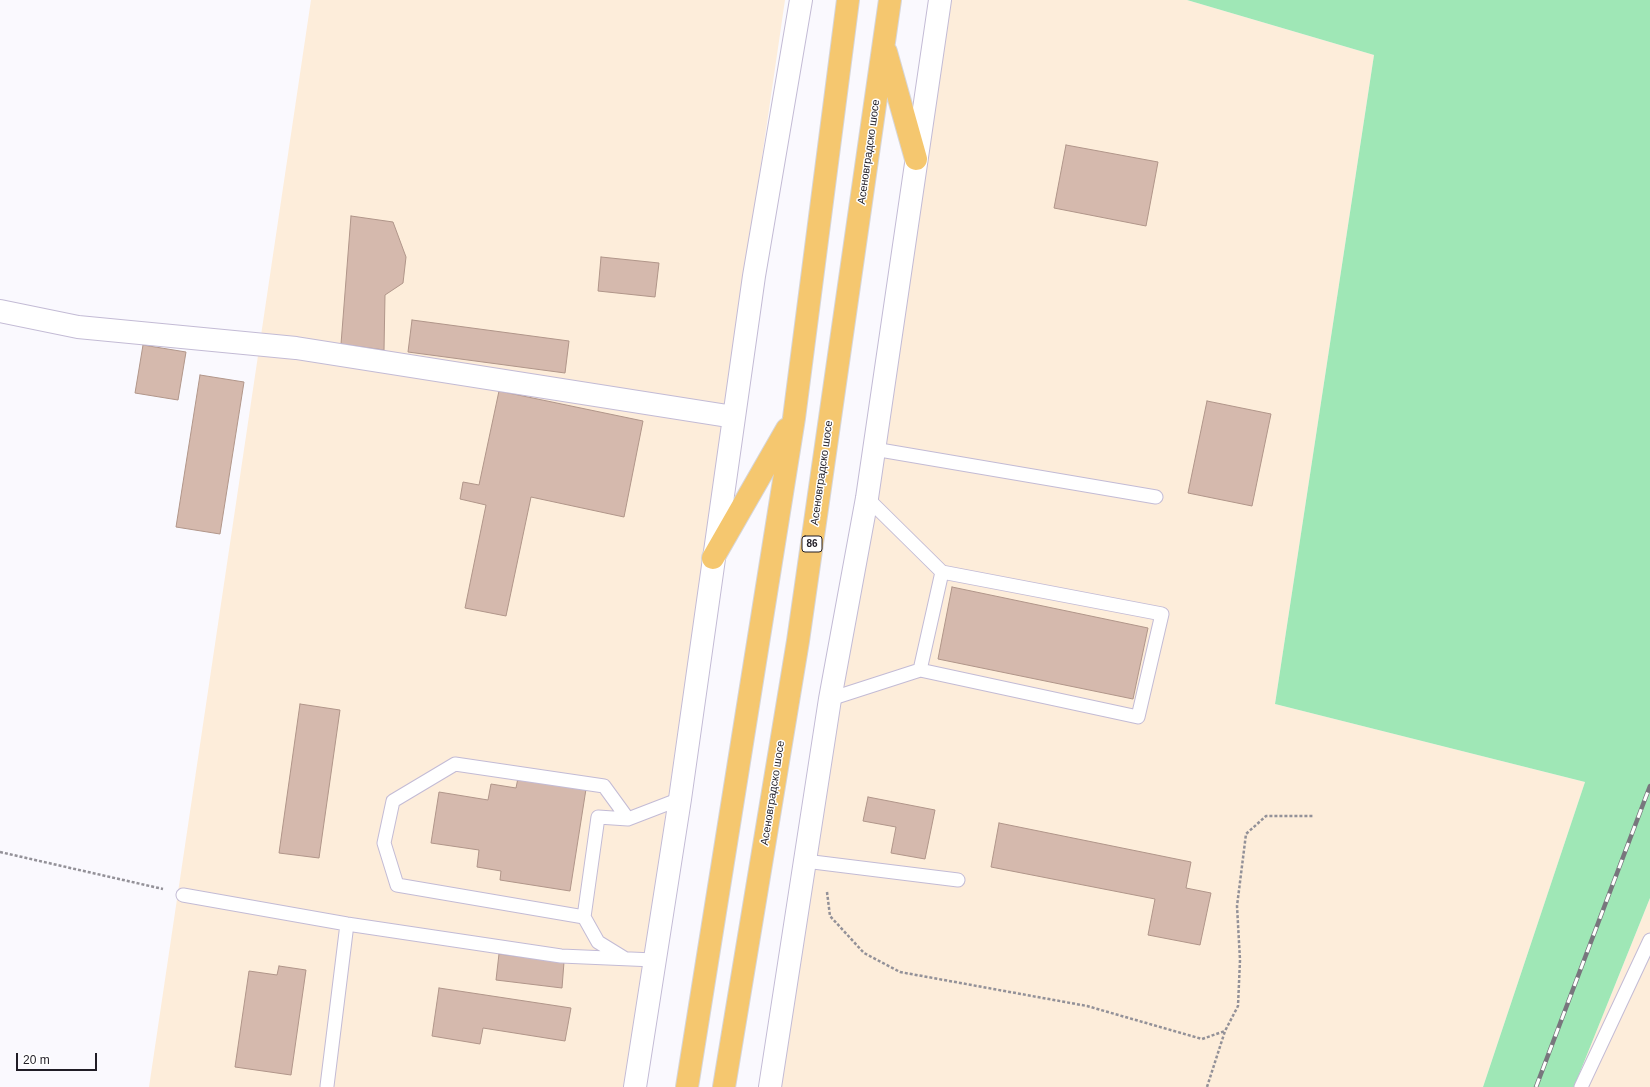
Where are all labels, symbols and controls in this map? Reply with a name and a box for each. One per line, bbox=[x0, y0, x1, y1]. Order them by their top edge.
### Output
street label: Асеновградско шосе bbox=[855, 99, 883, 205]
street label: Асеновградско шосе bbox=[808, 420, 836, 526]
road number: 86 bbox=[802, 536, 822, 552]
street label: Асеновградско шосе bbox=[758, 740, 788, 846]
scale bar bbox=[18, 1045, 99, 1071]
text: 20 m bbox=[23, 1053, 50, 1067]

